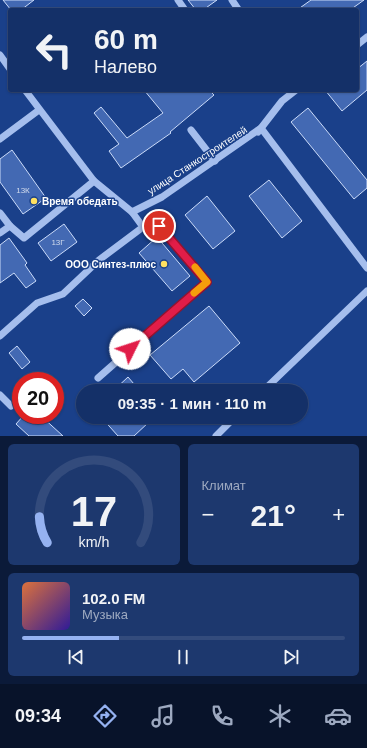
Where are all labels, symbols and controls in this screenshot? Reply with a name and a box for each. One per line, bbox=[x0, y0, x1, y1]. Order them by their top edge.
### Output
icon: left bbox=[28, 24, 80, 76]
text: 60 m bbox=[94, 24, 158, 55]
text: Налево bbox=[94, 57, 157, 77]
street label: улица Станкостроителей bbox=[146, 124, 249, 197]
house number: 13К bbox=[16, 186, 30, 195]
marker: Время обедать bbox=[29, 196, 39, 206]
place label: Время обедать bbox=[42, 196, 118, 207]
pin bbox=[142, 209, 176, 243]
icon: arrive bbox=[148, 215, 170, 237]
house number: 13Г bbox=[51, 238, 65, 247]
place label: ООО Синтез-плюс bbox=[65, 259, 156, 270]
marker: ООО Синтез-плюс bbox=[159, 259, 169, 269]
position arrow bbox=[109, 328, 151, 370]
speed limit sign: 20 bbox=[12, 372, 64, 424]
text: 09:35 · 1 мин · 110 m bbox=[118, 395, 266, 412]
text: Климат bbox=[202, 478, 246, 493]
text: 17 bbox=[71, 487, 117, 534]
text: 21° bbox=[251, 499, 296, 532]
text: − bbox=[202, 502, 214, 527]
text: + bbox=[332, 502, 345, 527]
text: km/h bbox=[78, 533, 109, 549]
text: 102.0 FM bbox=[82, 590, 145, 607]
text: Музыка bbox=[82, 607, 128, 622]
icon: previous bbox=[65, 646, 87, 668]
icon: pause bbox=[172, 646, 194, 668]
icon: next bbox=[280, 646, 302, 668]
icon: directions bbox=[91, 702, 119, 730]
icon: music bbox=[149, 702, 177, 730]
icon: phone bbox=[208, 702, 236, 730]
icon: climate bbox=[266, 702, 294, 730]
icon: car bbox=[324, 702, 352, 730]
text: 09:34 bbox=[15, 706, 61, 726]

